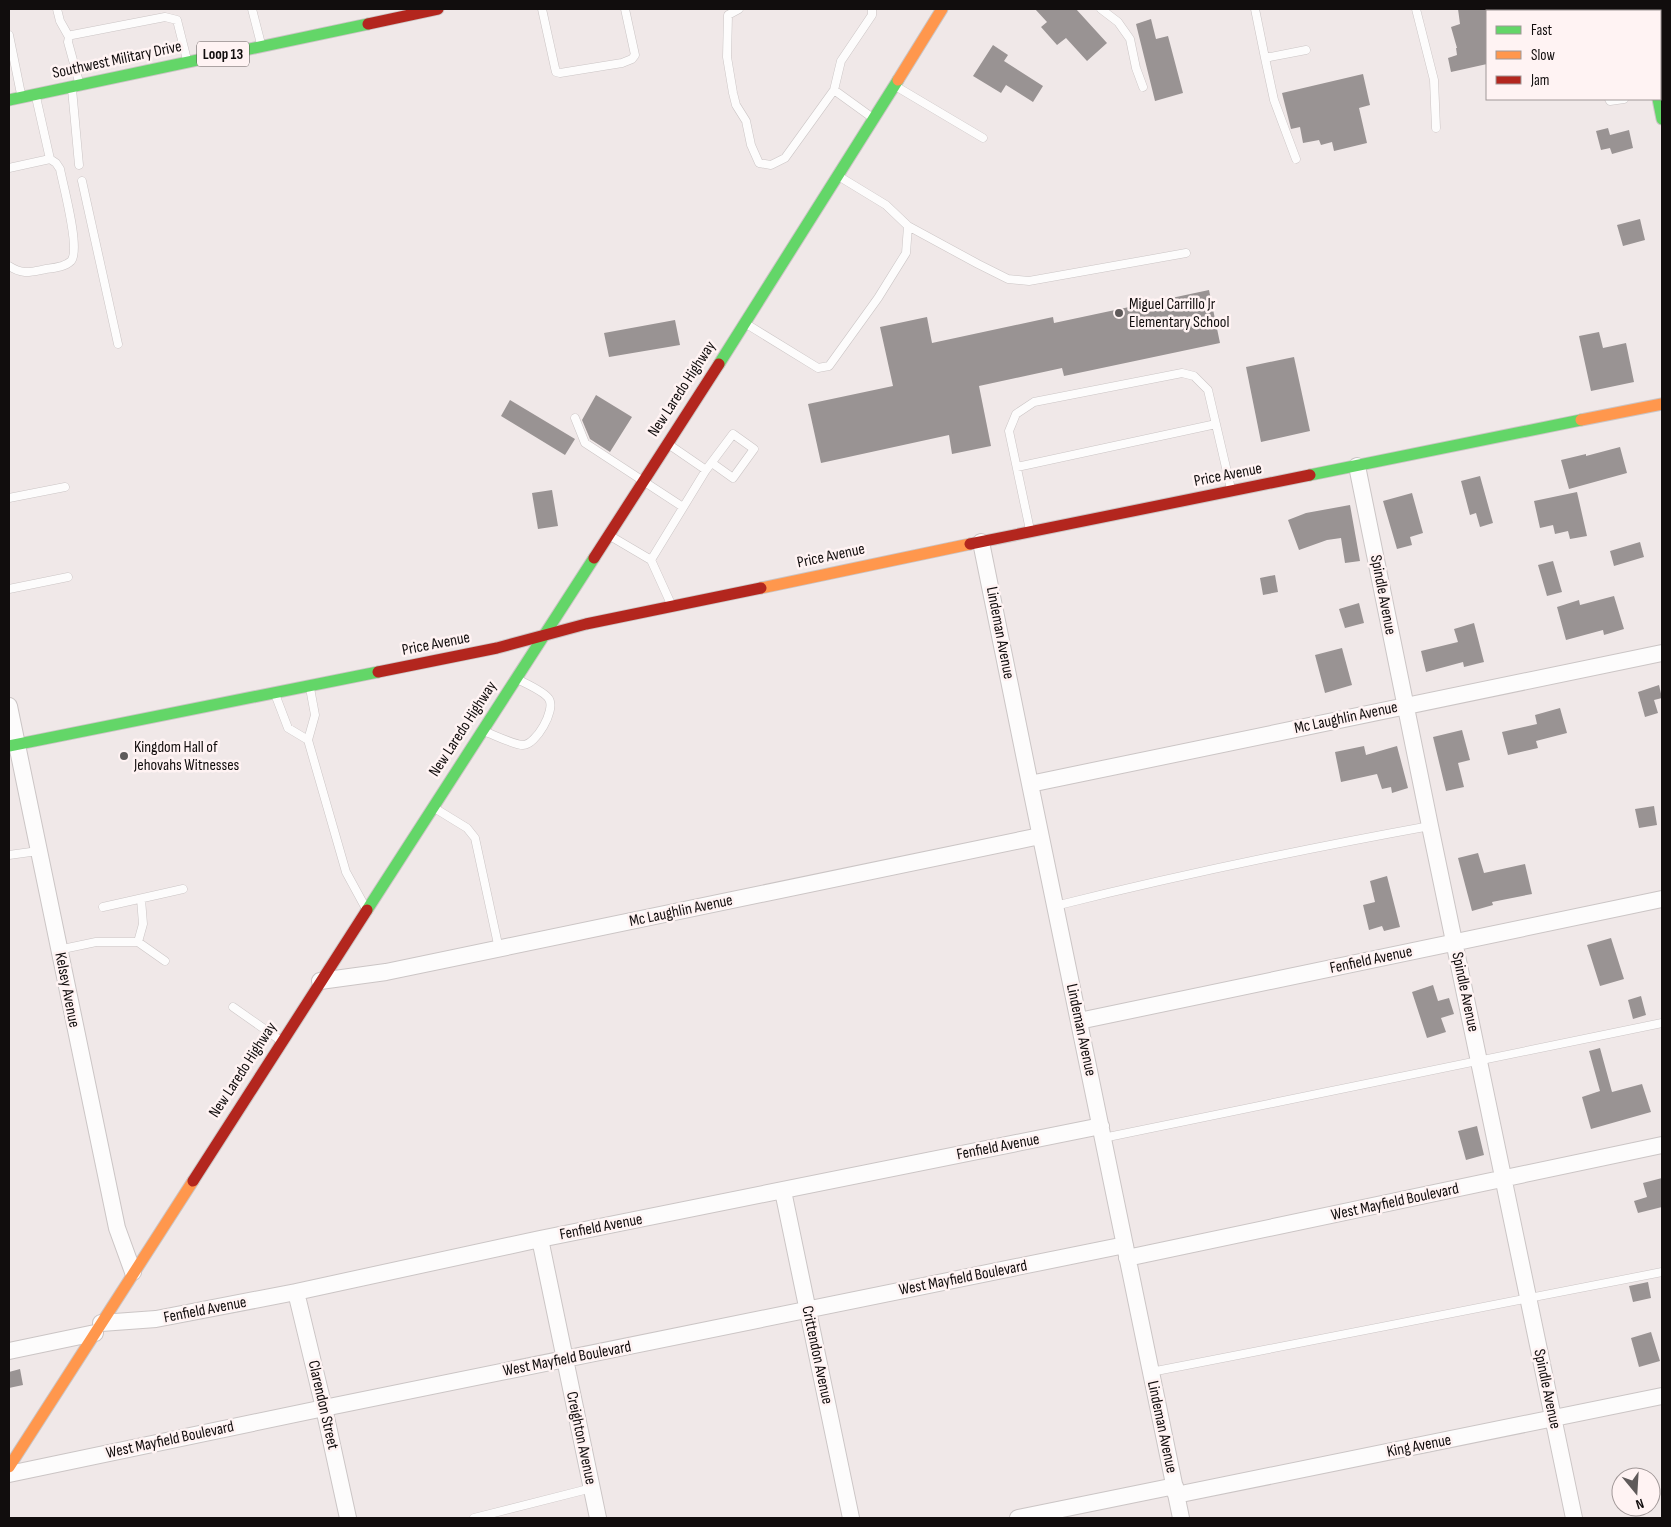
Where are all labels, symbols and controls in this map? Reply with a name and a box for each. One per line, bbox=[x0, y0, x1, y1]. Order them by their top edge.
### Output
legend bbox=[1486, 10, 1661, 100]
text: Fast bbox=[1531, 21, 1553, 40]
street label: Southwest Military Drive bbox=[51, 37, 183, 83]
road number: Loop 13 bbox=[197, 42, 249, 66]
text: Slow bbox=[1531, 46, 1555, 65]
text: Jam bbox=[1530, 71, 1549, 90]
place label: Miguel Carrillo Jr Elementary School bbox=[1129, 295, 1229, 332]
marker: Miguel Carrillo Jr Elementary School bbox=[1113, 307, 1125, 319]
street label: New Laredo Highway bbox=[644, 338, 720, 440]
street label: Price Avenue bbox=[1192, 459, 1264, 491]
street label: Price Avenue bbox=[795, 540, 867, 572]
street label: Spindle Avenue bbox=[1366, 553, 1400, 637]
street label: Lindeman Avenue bbox=[982, 585, 1018, 681]
street label: Price Avenue bbox=[400, 628, 472, 660]
street label: New Laredo Highway bbox=[425, 678, 501, 780]
street label: Mc Laughlin Avenue bbox=[1293, 698, 1399, 738]
place label: Kingdom Hall of Jehovahs Witnesses bbox=[133, 738, 240, 775]
marker: Kingdom Hall of Jehovahs Witnesses bbox=[118, 750, 130, 762]
street label: Mc Laughlin Avenue bbox=[628, 891, 734, 931]
street label: Fenfield Avenue bbox=[1328, 942, 1414, 978]
street label: Spindle Avenue bbox=[1447, 950, 1483, 1034]
street label: Kelsey Avenue bbox=[50, 951, 84, 1029]
street label: Lindeman Avenue bbox=[1062, 982, 1100, 1078]
street label: New Laredo Highway bbox=[205, 1019, 281, 1121]
street label: Fenfield Avenue bbox=[955, 1130, 1041, 1164]
street label: West Mayfield Boulevard bbox=[1329, 1179, 1461, 1225]
street label: Fenfield Avenue bbox=[558, 1210, 644, 1244]
street label: West Mayfield Boulevard bbox=[897, 1256, 1029, 1300]
street label: Fenfield Avenue bbox=[162, 1293, 248, 1327]
street label: Crittendon Avenue bbox=[797, 1304, 837, 1406]
street label: West Mayfield Boulevard bbox=[501, 1337, 633, 1381]
street label: Spindle Avenue bbox=[1529, 1347, 1565, 1431]
street label: Clarendon Street bbox=[304, 1359, 343, 1452]
street label: Lindeman Avenue bbox=[1143, 1379, 1181, 1475]
street label: Creighton Avenue bbox=[562, 1390, 600, 1486]
street label: West Mayfield Boulevard bbox=[104, 1417, 236, 1463]
street label: King Avenue bbox=[1385, 1430, 1453, 1462]
north arrow bbox=[1611, 1467, 1661, 1517]
text: N bbox=[1634, 1495, 1646, 1513]

